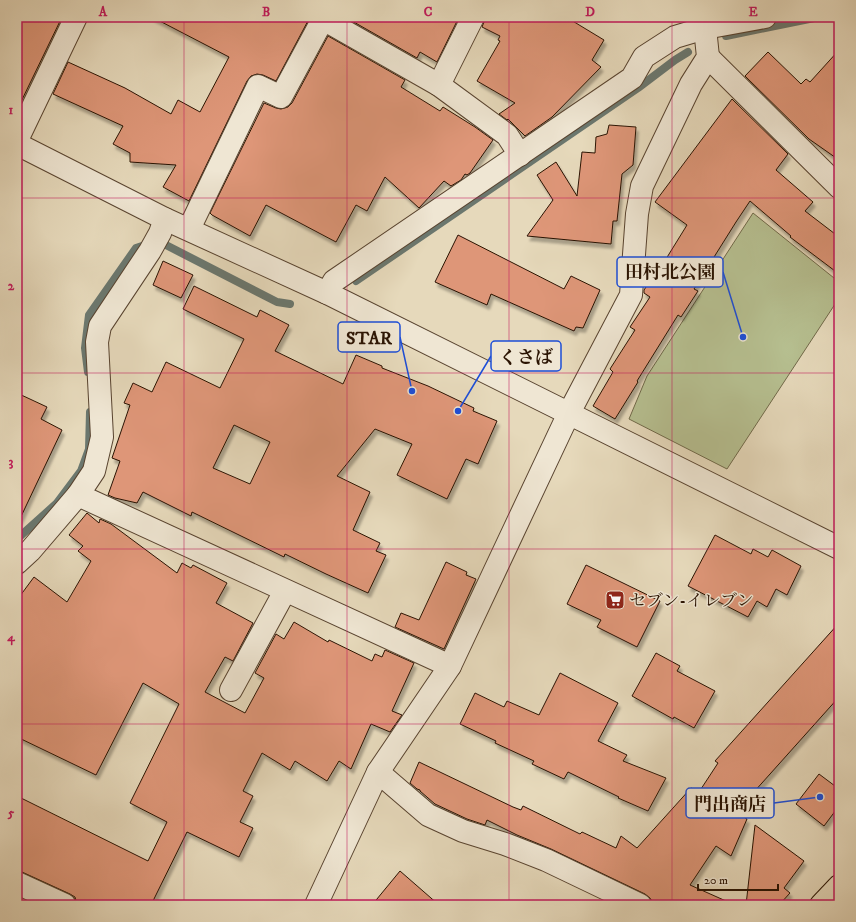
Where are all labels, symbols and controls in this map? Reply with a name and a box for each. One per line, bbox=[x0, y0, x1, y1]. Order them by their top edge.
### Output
text: A bbox=[98, 4, 108, 20]
text: B bbox=[262, 4, 270, 20]
text: C bbox=[424, 4, 433, 20]
text: D bbox=[585, 4, 595, 20]
text: E bbox=[748, 4, 758, 20]
text: 1 bbox=[9, 102, 14, 118]
callout: 田村北公園 bbox=[617, 257, 723, 287]
text: 田村北公園 bbox=[625, 262, 715, 284]
text: 2 bbox=[8, 278, 15, 294]
callout: STAR bbox=[338, 322, 400, 352]
text: STAR bbox=[346, 328, 393, 350]
callout: くさば bbox=[491, 341, 561, 371]
text: くさば bbox=[499, 347, 553, 369]
text: 3 bbox=[9, 454, 14, 470]
supermarket icon: セブン-イレブン bbox=[604, 589, 626, 611]
place label: セブン-イレブン bbox=[629, 590, 754, 612]
text: 4 bbox=[6, 629, 15, 646]
callout: 門出商店 bbox=[686, 788, 774, 818]
text: 門出商店 bbox=[694, 794, 766, 816]
text: 5 bbox=[7, 805, 15, 821]
scale bar bbox=[698, 866, 778, 892]
text: 20 m bbox=[704, 873, 728, 888]

